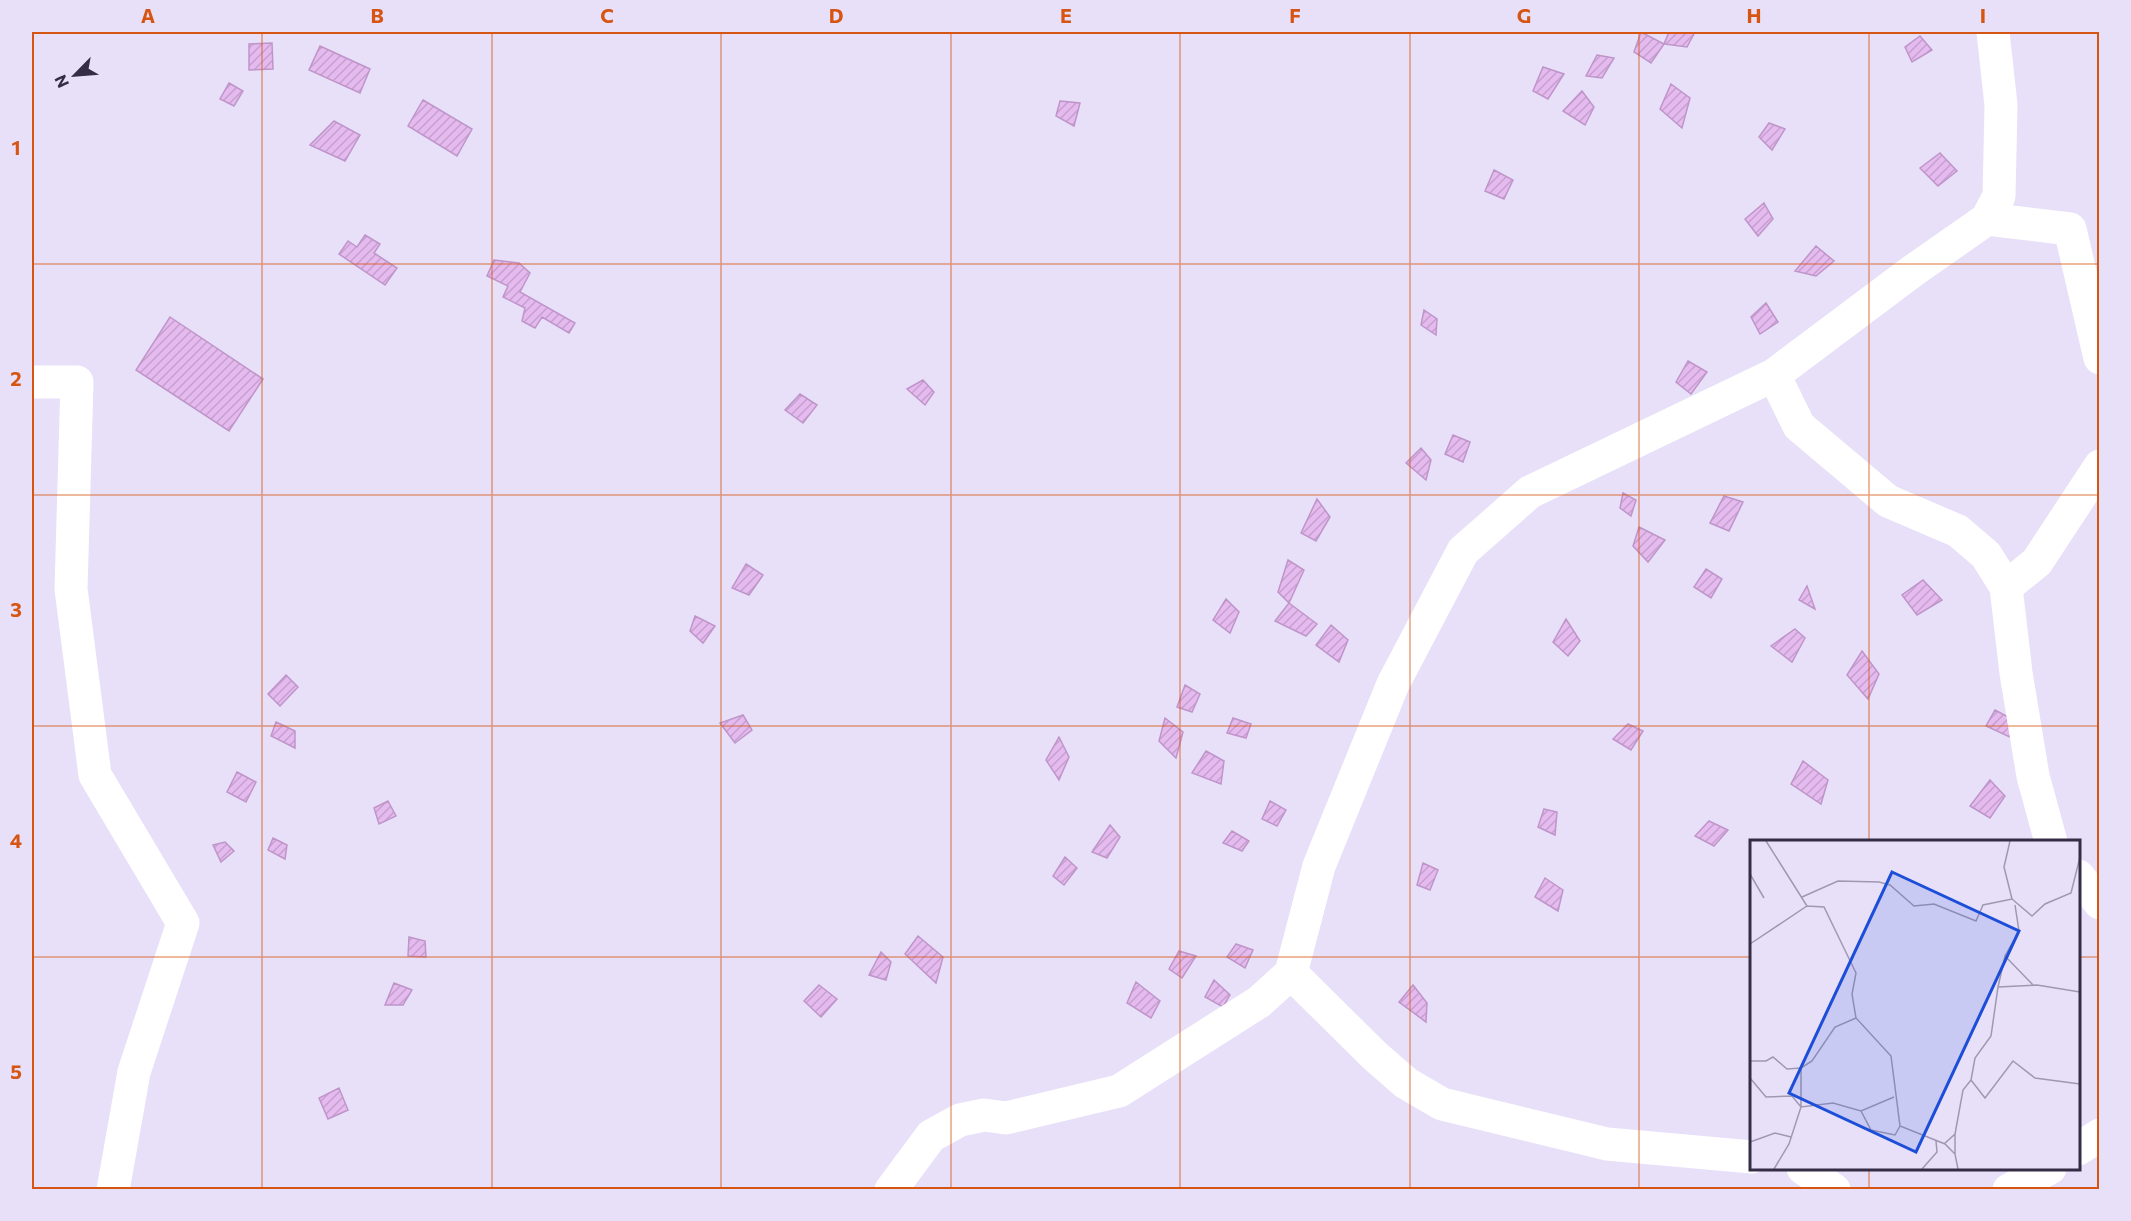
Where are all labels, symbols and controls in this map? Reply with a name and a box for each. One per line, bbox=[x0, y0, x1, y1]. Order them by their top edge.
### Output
text: A bbox=[141, 3, 155, 27]
text: B bbox=[370, 3, 384, 27]
text: C bbox=[600, 3, 614, 27]
text: D bbox=[829, 3, 843, 27]
text: E bbox=[1060, 3, 1072, 27]
text: F bbox=[1289, 3, 1301, 27]
text: G bbox=[1517, 3, 1531, 27]
text: H bbox=[1747, 3, 1762, 27]
text: I bbox=[1980, 3, 1986, 27]
north arrow bbox=[45, 45, 105, 105]
text: N bbox=[50, 72, 72, 91]
text: 1 bbox=[11, 135, 21, 159]
text: 2 bbox=[10, 366, 22, 390]
text: 3 bbox=[10, 597, 22, 621]
text: 4 bbox=[10, 828, 22, 852]
inset map bbox=[1750, 840, 2080, 1170]
text: 5 bbox=[10, 1059, 22, 1083]

